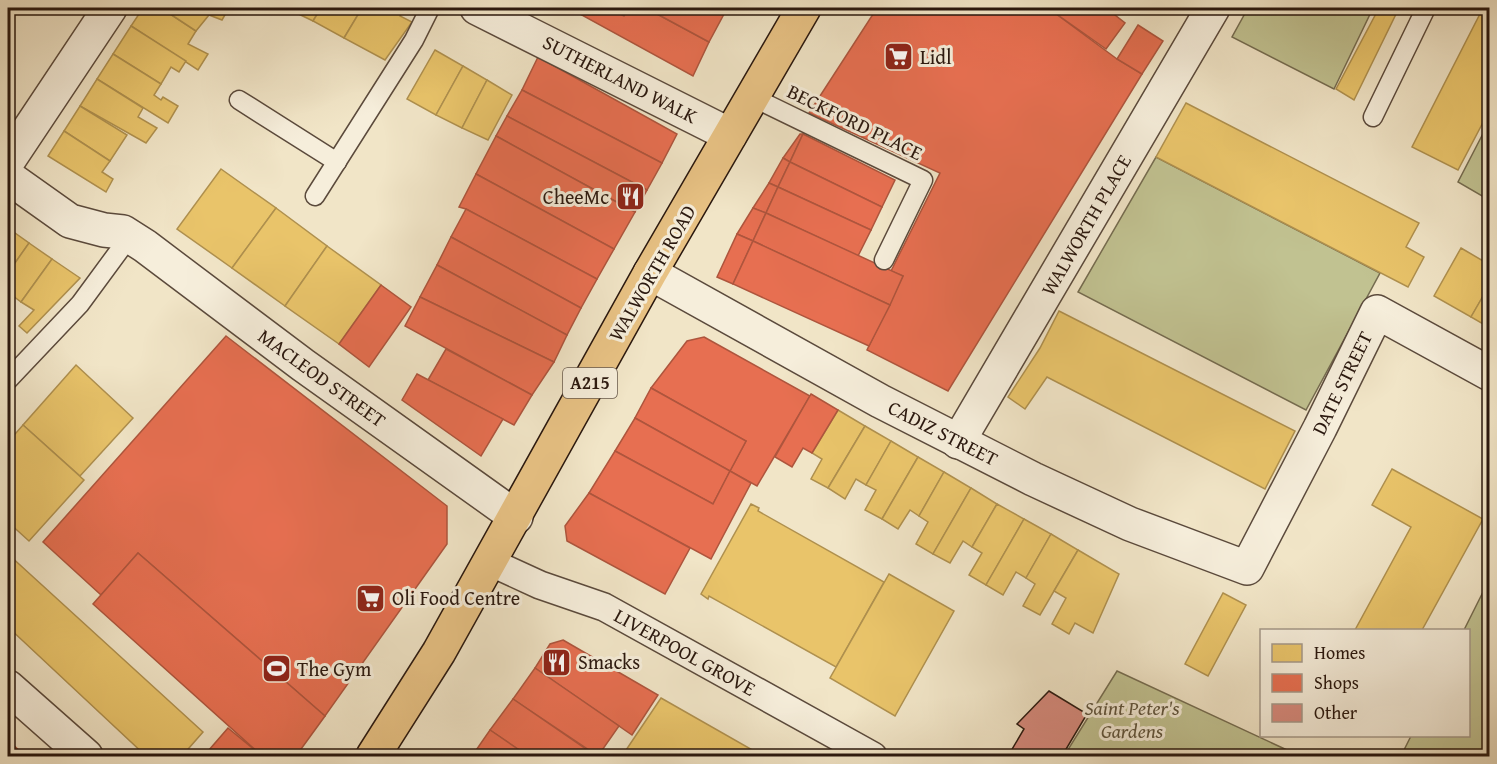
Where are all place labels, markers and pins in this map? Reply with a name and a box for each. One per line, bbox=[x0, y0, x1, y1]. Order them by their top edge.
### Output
supermarket icon: Lidl bbox=[883, 41, 915, 73]
place label: Lidl bbox=[920, 42, 952, 71]
restaurant icon: CheeMc bbox=[614, 181, 646, 213]
place label: CheeMc bbox=[543, 182, 609, 211]
supermarket icon: Oli Food Centre bbox=[355, 582, 387, 614]
place label: Oli Food Centre bbox=[392, 583, 520, 612]
restaurant icon: Smacks bbox=[541, 646, 573, 678]
place label: Smacks bbox=[578, 647, 640, 676]
sports icon: The Gym bbox=[260, 653, 292, 685]
place label: The Gym bbox=[297, 654, 372, 683]

